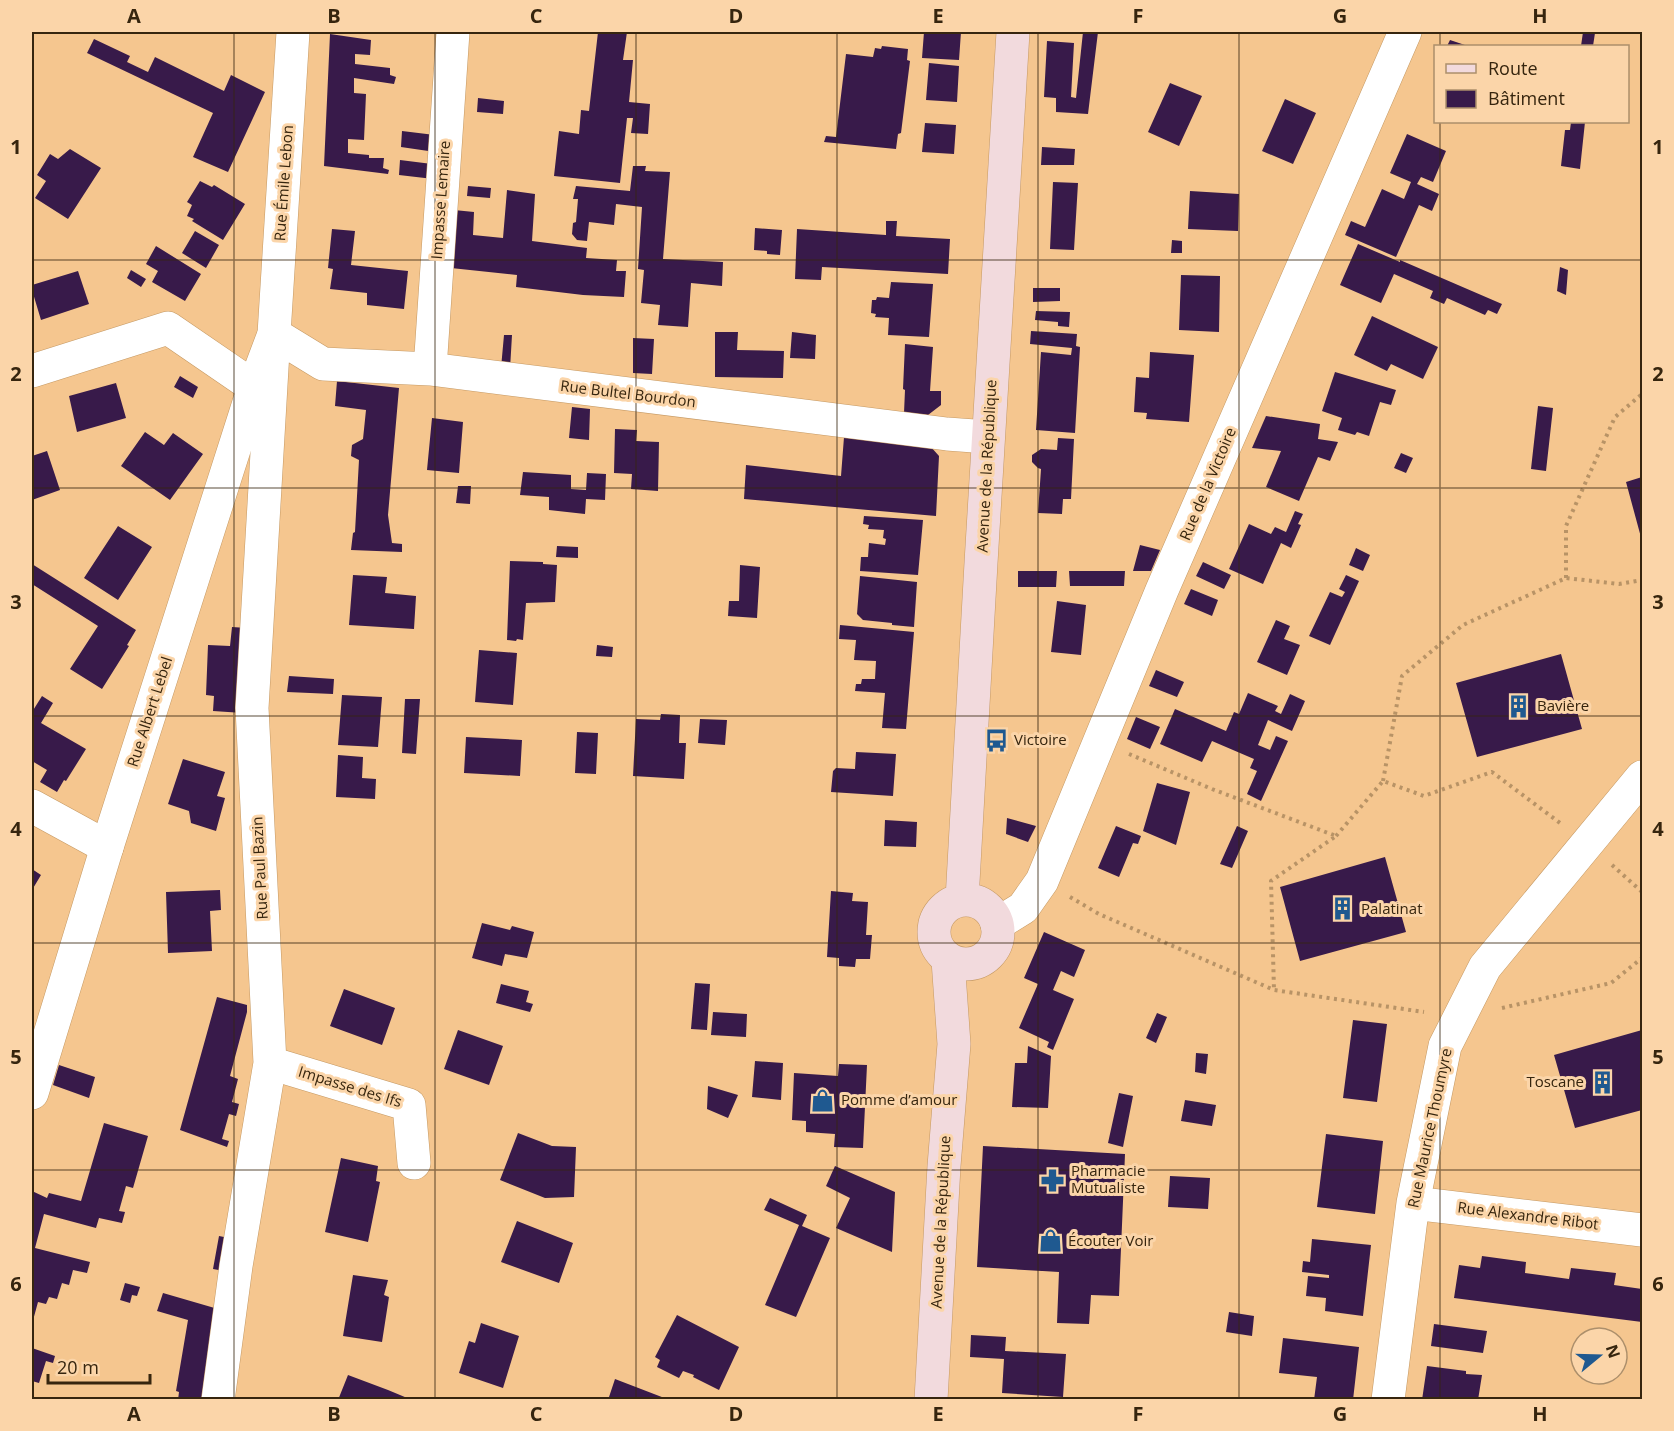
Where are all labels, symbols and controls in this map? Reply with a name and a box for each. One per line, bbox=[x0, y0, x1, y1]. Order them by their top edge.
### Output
text: A bbox=[127, 2, 141, 29]
text: B bbox=[327, 2, 341, 29]
text: C bbox=[530, 2, 543, 29]
text: D bbox=[729, 2, 743, 29]
text: E bbox=[932, 2, 944, 29]
text: F bbox=[1133, 2, 1143, 29]
text: G bbox=[1333, 2, 1347, 29]
text: H bbox=[1532, 2, 1548, 29]
legend bbox=[1434, 45, 1629, 123]
text: Route bbox=[1488, 56, 1538, 80]
text: Bâtiment bbox=[1488, 86, 1565, 110]
street label: Rue Émile Lebon bbox=[269, 124, 297, 242]
text: 1 bbox=[10, 133, 22, 160]
text: 1 bbox=[1652, 133, 1664, 160]
street label: Impasse Lemaire bbox=[426, 140, 454, 260]
text: 2 bbox=[10, 360, 22, 387]
text: 2 bbox=[1652, 360, 1664, 387]
street label: Rue Bultel Bourdon bbox=[559, 375, 697, 411]
street label: Avenue de la République bbox=[971, 379, 1001, 553]
street label: Rue de la Victoire bbox=[1174, 424, 1240, 543]
text: 3 bbox=[10, 588, 22, 615]
text: 3 bbox=[1652, 588, 1664, 615]
street label: Rue Albert Lebel bbox=[122, 654, 176, 769]
building icon: Bavière bbox=[1506, 693, 1532, 719]
place label: Bavière bbox=[1537, 695, 1589, 715]
bus stop icon: Victoire bbox=[983, 727, 1009, 753]
place label: Victoire bbox=[1014, 729, 1067, 749]
text: 4 bbox=[10, 815, 22, 842]
text: 4 bbox=[1652, 815, 1664, 842]
street label: Rue Paul Bazin bbox=[246, 816, 272, 920]
building icon: Palatinat bbox=[1330, 896, 1356, 922]
place label: Palatinat bbox=[1361, 898, 1423, 918]
text: 5 bbox=[10, 1043, 22, 1070]
text: 5 bbox=[1652, 1043, 1664, 1070]
street label: Rue Maurice Thoumyre bbox=[1402, 1046, 1456, 1210]
street label: Impasse des Ifs bbox=[296, 1061, 404, 1111]
building icon: Toscane bbox=[1589, 1069, 1615, 1095]
place label: Toscane bbox=[1526, 1071, 1584, 1091]
shop icon: Pomme d’amour bbox=[810, 1087, 836, 1113]
place label: Pomme d’amour bbox=[841, 1089, 957, 1109]
street label: Avenue de la République bbox=[925, 1135, 955, 1309]
place label: Pharmacie Mutualiste bbox=[1071, 1160, 1145, 1197]
pharmacy icon: Pharmacie Mutualiste bbox=[1040, 1167, 1066, 1193]
street label: Rue Alexandre Ribot bbox=[1456, 1196, 1600, 1234]
shop icon: Écouter Voir bbox=[1037, 1228, 1063, 1254]
place label: Écouter Voir bbox=[1068, 1230, 1153, 1250]
text: 6 bbox=[10, 1270, 22, 1297]
text: 6 bbox=[1652, 1270, 1664, 1297]
north arrow bbox=[1569, 1326, 1629, 1386]
text: N bbox=[1601, 1341, 1626, 1361]
scale bar bbox=[48, 1347, 150, 1385]
text: 20 m bbox=[57, 1355, 99, 1379]
text: A bbox=[127, 1400, 141, 1427]
text: B bbox=[327, 1400, 341, 1427]
text: C bbox=[530, 1400, 543, 1427]
text: D bbox=[729, 1400, 743, 1427]
text: E bbox=[932, 1400, 944, 1427]
text: F bbox=[1133, 1400, 1143, 1427]
text: G bbox=[1333, 1400, 1347, 1427]
text: H bbox=[1532, 1400, 1548, 1427]

